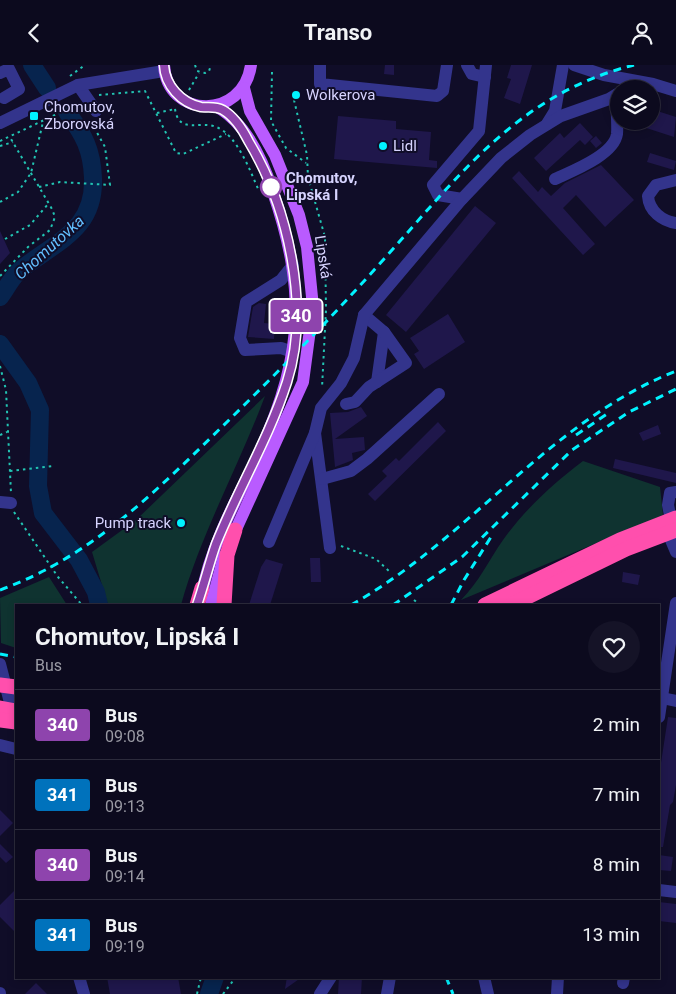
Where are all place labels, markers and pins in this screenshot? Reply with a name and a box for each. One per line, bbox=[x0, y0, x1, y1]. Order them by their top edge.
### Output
place label: Wolkerova bbox=[306, 86, 375, 104]
marker: Wolkerova bbox=[290, 89, 302, 101]
place label: Chomutov, Zborovská bbox=[44, 98, 115, 133]
marker: Chomutov, Zborovská bbox=[28, 110, 40, 122]
place label: Lidl bbox=[393, 137, 417, 155]
marker: Lidl bbox=[377, 140, 389, 152]
place label: Chomutov, Lipská I bbox=[286, 169, 358, 204]
marker: Chomutov, Lipská I bbox=[260, 176, 282, 198]
place label: Pump track bbox=[95, 514, 171, 532]
marker: Pump track bbox=[175, 517, 187, 529]

